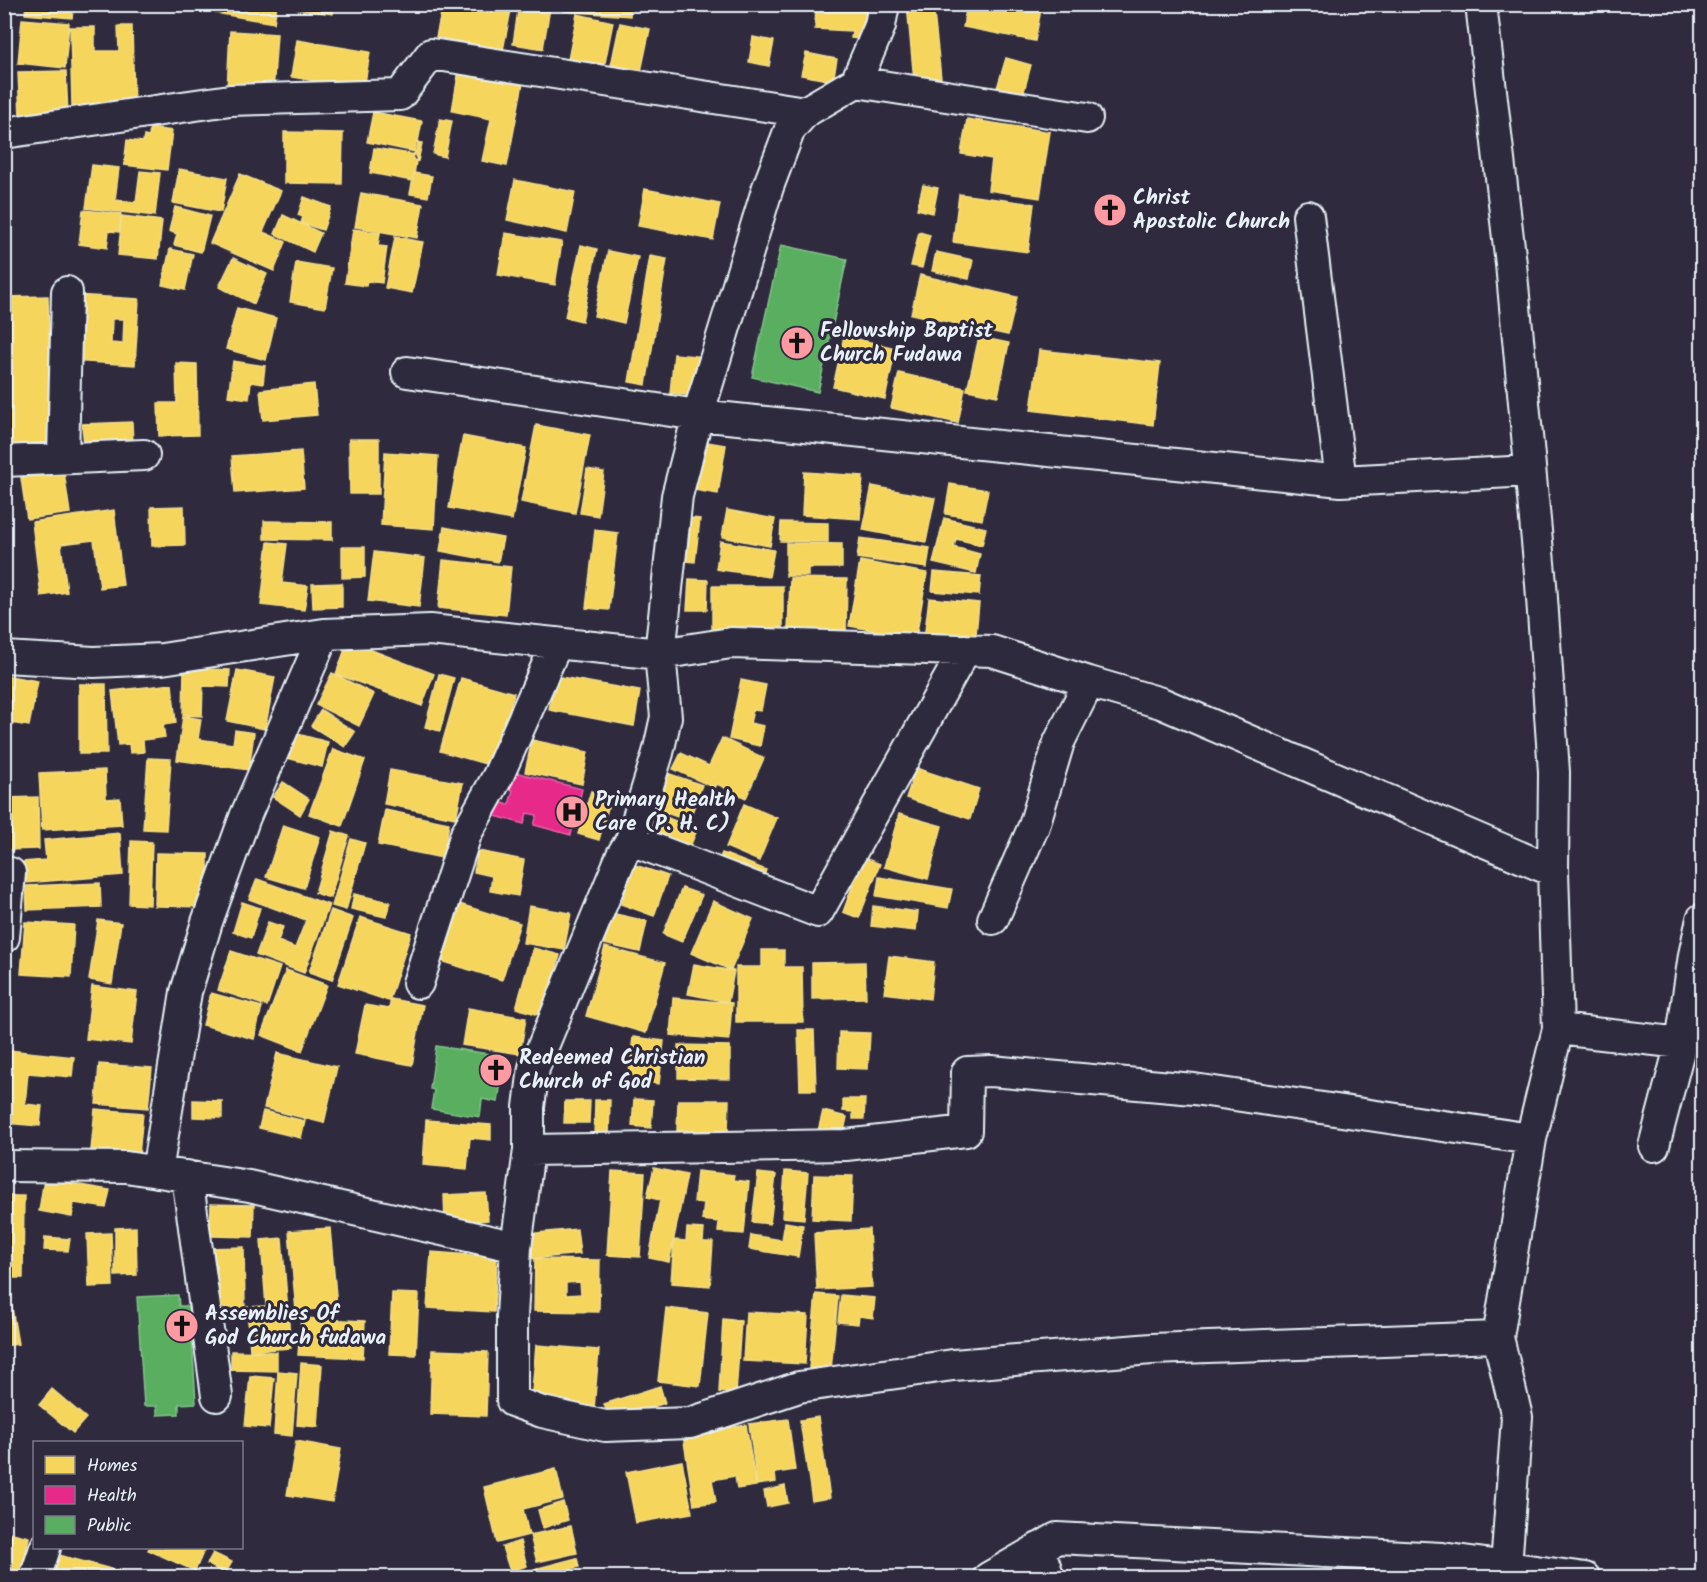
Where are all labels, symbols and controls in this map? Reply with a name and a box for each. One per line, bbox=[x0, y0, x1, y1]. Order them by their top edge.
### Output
place label: Christ Apostolic Church bbox=[1133, 182, 1290, 239]
church icon: Christ Apostolic Church bbox=[1092, 192, 1128, 228]
place label: Fellowship Baptist Church Fudawa bbox=[820, 315, 994, 372]
church icon: Fellowship Baptist Church Fudawa bbox=[779, 325, 815, 361]
place label: Primary Health Care (P. H. C) bbox=[595, 784, 736, 841]
hospital icon: Primary Health Care (P. H. C) bbox=[554, 794, 590, 830]
place label: Redeemed Christian Church of God bbox=[519, 1042, 705, 1099]
church icon: Redeemed Christian Church of God bbox=[478, 1052, 514, 1088]
place label: Assemblies Of God Church fudawa bbox=[205, 1298, 387, 1355]
church icon: Assemblies Of God Church fudawa bbox=[164, 1308, 200, 1344]
legend bbox=[33, 1441, 243, 1549]
text: Homes bbox=[87, 1452, 138, 1481]
text: Health bbox=[87, 1482, 137, 1511]
text: Public bbox=[87, 1512, 132, 1541]

